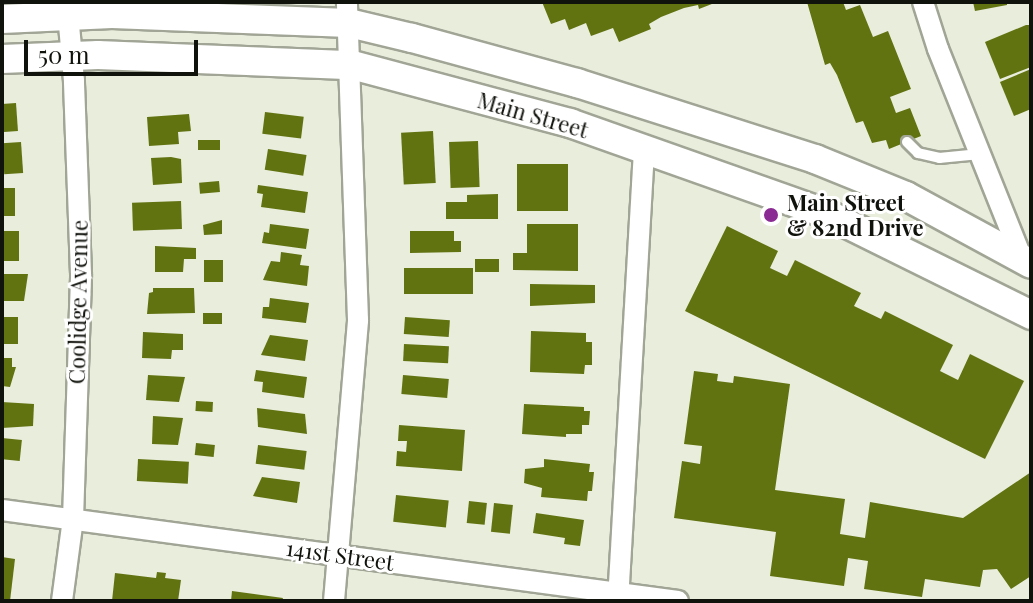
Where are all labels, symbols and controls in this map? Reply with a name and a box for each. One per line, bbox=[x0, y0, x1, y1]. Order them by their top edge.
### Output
scale bar bbox=[28, 24, 202, 74]
text: 50 m bbox=[38, 38, 90, 70]
street label: Main Street bbox=[475, 87, 591, 143]
place label: Main Street & 82nd Drive bbox=[787, 189, 924, 240]
marker: Main Street & 82nd Drive bbox=[762, 206, 780, 224]
street label: Coolidge Avenue bbox=[63, 219, 93, 385]
street label: 141st Street bbox=[284, 534, 396, 576]

